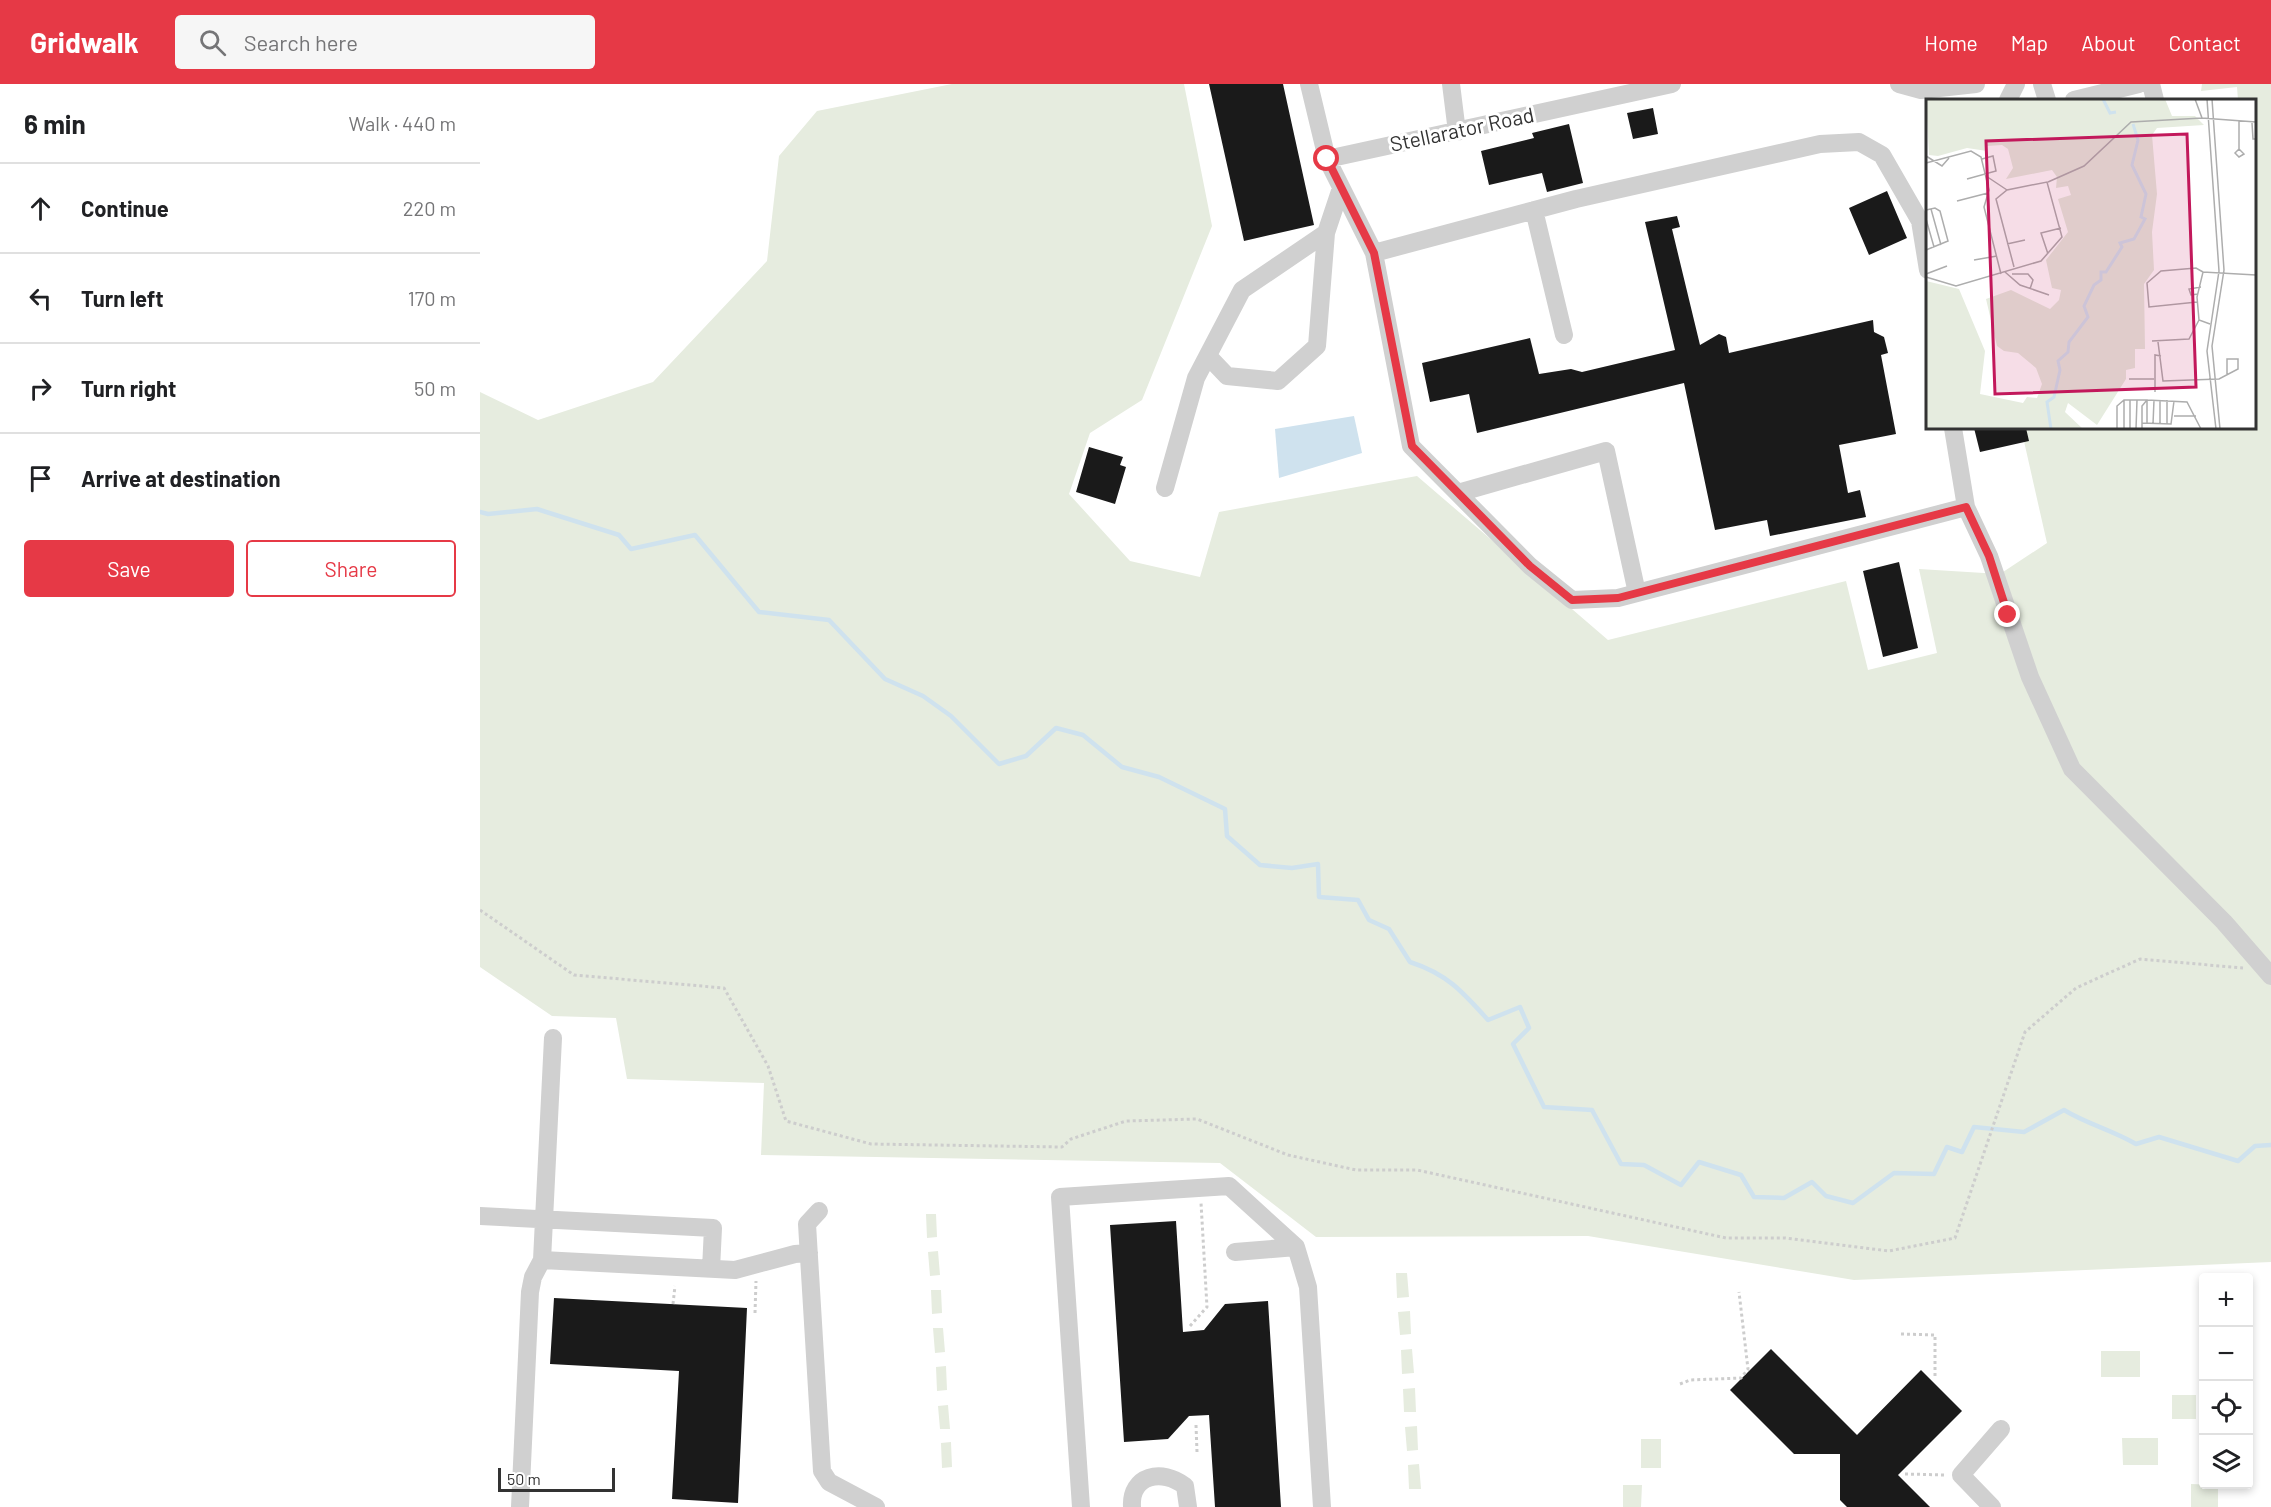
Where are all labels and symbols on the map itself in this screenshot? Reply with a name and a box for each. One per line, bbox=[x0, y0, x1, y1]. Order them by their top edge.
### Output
inset map bbox=[1926, 99, 2256, 429]
street label: Stellarator Road bbox=[1387, 101, 1536, 156]
route start bbox=[1313, 145, 1339, 171]
route end bbox=[1994, 601, 2020, 627]
scale bar bbox=[498, 1465, 615, 1492]

